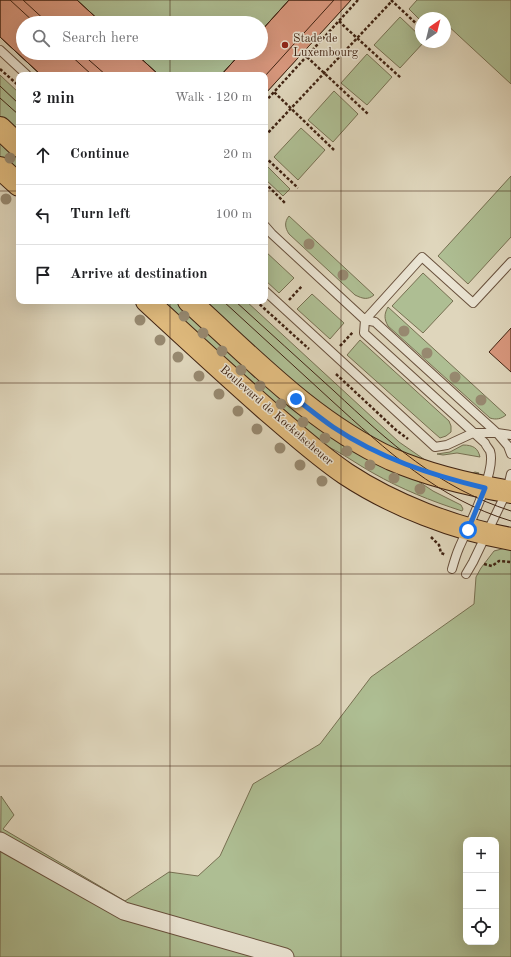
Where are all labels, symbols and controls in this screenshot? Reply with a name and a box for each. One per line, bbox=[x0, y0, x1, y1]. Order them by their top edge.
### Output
north arrow bbox=[415, 12, 451, 48]
search box bbox=[16, 16, 268, 60]
icon: search bbox=[30, 27, 52, 49]
text: Search here bbox=[62, 31, 139, 46]
place label: Stade de Luxembourg bbox=[293, 33, 359, 59]
marker: Stade de Luxembourg bbox=[280, 40, 290, 50]
text: 2 min bbox=[32, 90, 75, 107]
text: Walk · 120 m bbox=[175, 91, 252, 104]
icon: ahead bbox=[32, 144, 54, 166]
text: Continue bbox=[70, 147, 129, 162]
text: 20 m bbox=[223, 148, 252, 161]
icon: left bbox=[32, 204, 54, 226]
text: Turn left bbox=[70, 207, 130, 222]
text: 100 m bbox=[215, 208, 252, 221]
icon: arrive bbox=[32, 264, 54, 286]
text: Arrive at destination bbox=[70, 267, 208, 282]
street label: Boulevard de Kockelscheuer bbox=[217, 363, 335, 468]
route end bbox=[287, 390, 305, 408]
route start bbox=[459, 521, 477, 539]
map controls bbox=[463, 837, 499, 945]
button: + bbox=[463, 837, 499, 873]
button: − bbox=[463, 873, 499, 909]
button: locate bbox=[463, 909, 499, 945]

